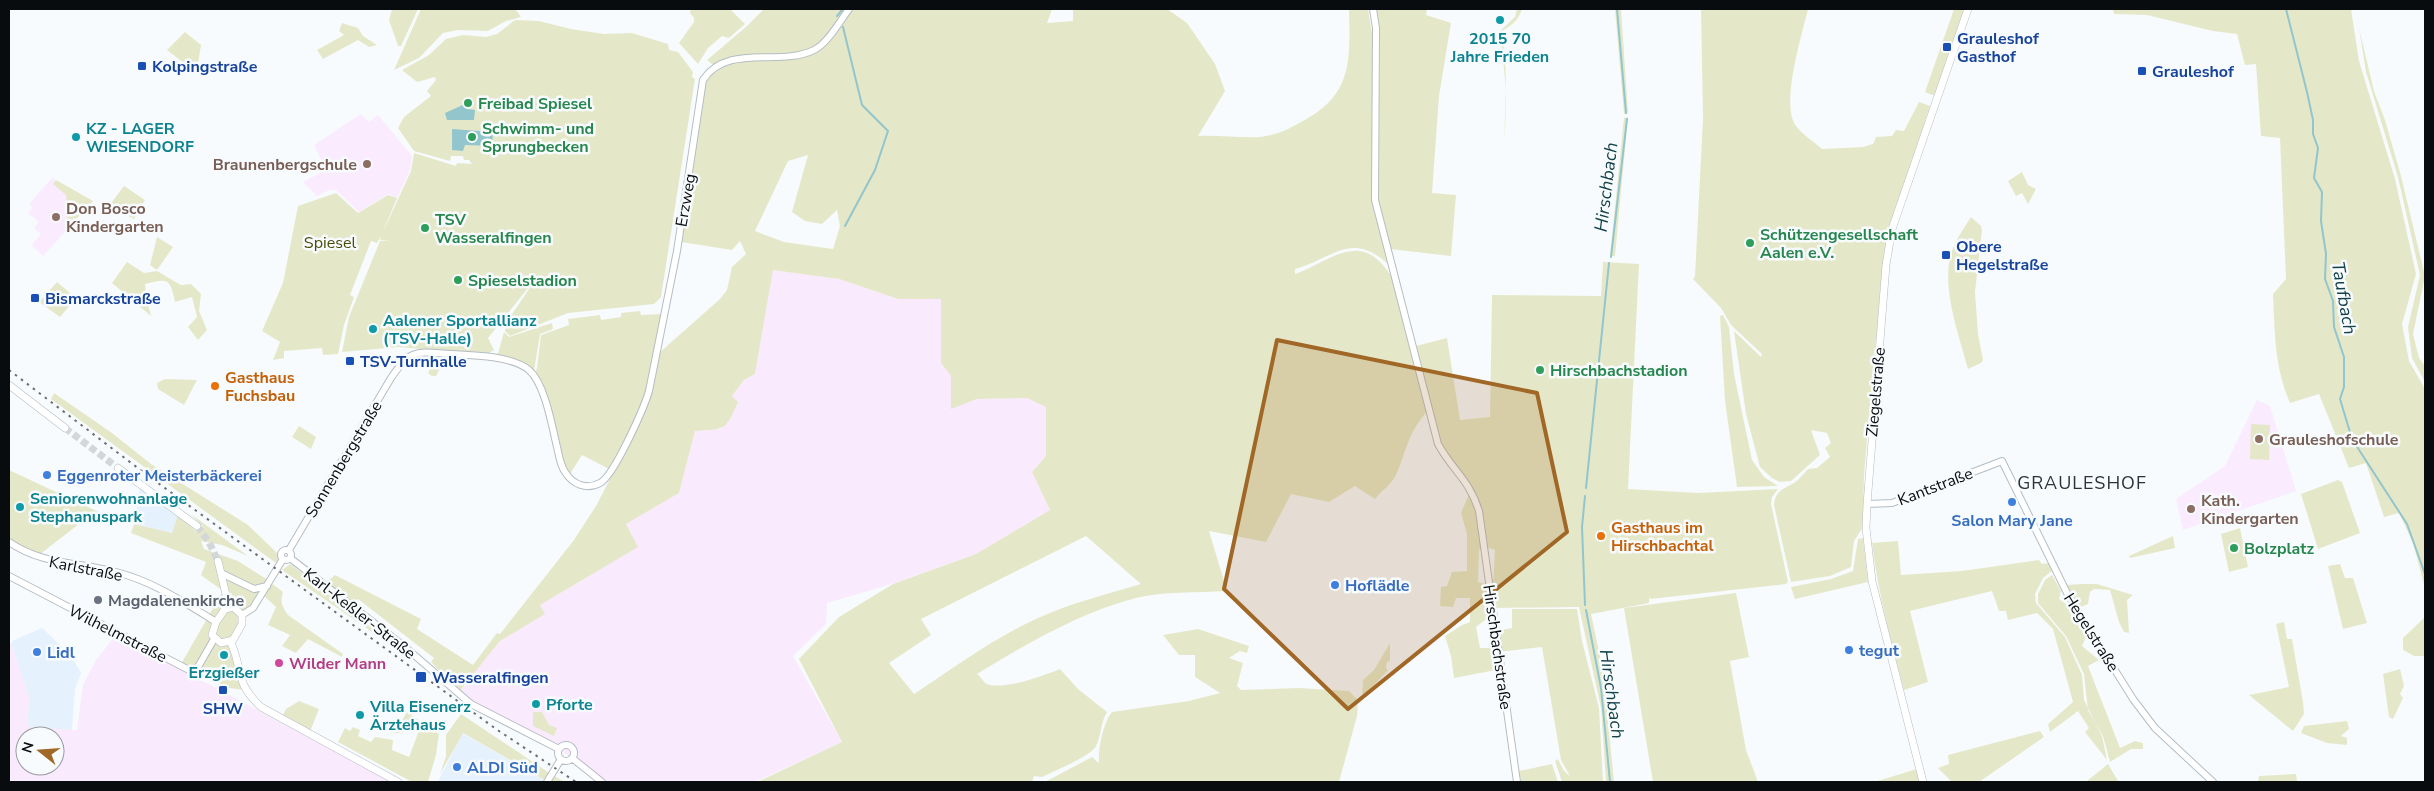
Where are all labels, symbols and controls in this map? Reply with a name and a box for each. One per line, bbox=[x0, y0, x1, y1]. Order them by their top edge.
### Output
marker: 2015 70 Jahre Frieden bbox=[1494, 14, 1506, 26]
place label: 2015 70 Jahre Frieden bbox=[1450, 28, 1549, 68]
place label: Grauleshof Gasthof bbox=[1957, 28, 2040, 68]
marker: Grauleshof Gasthof bbox=[1941, 41, 1953, 53]
place label: Kolpingstraße bbox=[152, 56, 258, 78]
marker: Kolpingstraße bbox=[136, 60, 148, 72]
place label: Grauleshof bbox=[2152, 61, 2235, 83]
marker: Grauleshof bbox=[2136, 65, 2148, 77]
place label: Freibad Spiesel bbox=[478, 93, 592, 115]
marker: Freibad Spiesel bbox=[462, 97, 474, 109]
place label: KZ - LAGER WIESENDORF bbox=[86, 118, 194, 158]
place label: Schwimm- und Sprungbecken bbox=[482, 118, 594, 158]
marker: KZ - LAGER WIESENDORF bbox=[70, 131, 82, 143]
marker: Schwimm- und Sprungbecken bbox=[466, 131, 478, 143]
water label: Hirschbach bbox=[1589, 141, 1623, 233]
place label: Braunenbergschule bbox=[213, 154, 357, 176]
marker: Braunenbergschule bbox=[361, 158, 373, 170]
street label: Erzweg bbox=[670, 172, 701, 228]
place label: Don Bosco Kindergarten bbox=[66, 198, 164, 238]
place label: TSV Wasseralfingen bbox=[435, 209, 552, 249]
marker: Don Bosco Kindergarten bbox=[50, 211, 62, 223]
marker: TSV Wasseralfingen bbox=[419, 222, 431, 234]
place label: Schützengesellschaft Aalen e.V. bbox=[1760, 224, 1919, 264]
park label: Spiesel bbox=[304, 232, 356, 254]
place label: Obere Hegelstraße bbox=[1956, 236, 2049, 276]
marker: Schützengesellschaft Aalen e.V. bbox=[1744, 237, 1756, 249]
marker: Obere Hegelstraße bbox=[1940, 249, 1952, 261]
water label: Taufbach bbox=[2326, 260, 2362, 336]
place label: Spieselstadion bbox=[468, 270, 577, 292]
marker: Spieselstadion bbox=[452, 274, 464, 286]
place label: Bismarckstraße bbox=[45, 288, 161, 310]
marker: Bismarckstraße bbox=[29, 292, 41, 304]
place label: Aalener Sportallianz (TSV-Halle) bbox=[383, 310, 537, 350]
marker: Aalener Sportallianz (TSV-Halle) bbox=[367, 323, 379, 335]
street label: Ziegelstraße bbox=[1861, 346, 1891, 438]
place label: TSV-Turnhalle bbox=[360, 351, 467, 373]
marker: TSV-Turnhalle bbox=[344, 355, 356, 367]
place label: Hirschbachstadion bbox=[1550, 360, 1688, 382]
marker: Hirschbachstadion bbox=[1534, 364, 1546, 376]
place label: Gasthaus Fuchsbau bbox=[225, 367, 295, 407]
marker: Gasthaus Fuchsbau bbox=[209, 380, 221, 392]
street label: Sonnenbergstraße bbox=[300, 397, 388, 522]
place label: Grauleshofschule bbox=[2269, 429, 2399, 451]
marker: Grauleshofschule bbox=[2253, 433, 2265, 445]
street label: Kantstraße bbox=[1895, 463, 1976, 511]
place label: Eggenroter Meisterbäckerei bbox=[57, 465, 262, 487]
marker: Eggenroter Meisterbäckerei bbox=[41, 469, 53, 481]
district label: GRAULESHOF bbox=[2017, 471, 2147, 495]
place label: Seniorenwohnanlage Stephanuspark bbox=[30, 488, 188, 528]
place label: Kath. Kindergarten bbox=[2201, 490, 2299, 530]
marker: Salon Mary Jane bbox=[2006, 496, 2018, 508]
marker: Seniorenwohnanlage Stephanuspark bbox=[14, 501, 26, 513]
marker: Kath. Kindergarten bbox=[2185, 503, 2197, 515]
place label: Salon Mary Jane bbox=[1951, 510, 2073, 532]
place label: Gasthaus im Hirschbachtal bbox=[1611, 517, 1714, 557]
marker: Gasthaus im Hirschbachtal bbox=[1595, 530, 1607, 542]
place label: Bolzplatz bbox=[2244, 538, 2315, 560]
marker: Bolzplatz bbox=[2228, 542, 2240, 554]
street label: Karlstraße bbox=[47, 551, 125, 587]
street label: Karl-Keßler-Straße bbox=[299, 563, 420, 665]
place label: Hoflädle bbox=[1345, 575, 1410, 597]
marker: Hoflädle bbox=[1329, 579, 1341, 591]
street label: Hirschbachstraße bbox=[1477, 583, 1517, 711]
street label: Hegelstraße bbox=[2058, 589, 2124, 676]
place label: Magdalenenkirche bbox=[108, 590, 244, 612]
marker: Magdalenenkirche bbox=[92, 594, 104, 606]
street label: Wilhelmstraße bbox=[65, 600, 171, 668]
place label: tegut bbox=[1859, 640, 1900, 662]
place label: Lidl bbox=[47, 642, 75, 664]
marker: tegut bbox=[1843, 644, 1855, 656]
marker: Lidl bbox=[31, 646, 43, 658]
water label: Hirschbach bbox=[1594, 648, 1630, 740]
marker: Erzgießer bbox=[218, 649, 230, 661]
place label: Wilder Mann bbox=[289, 653, 386, 675]
marker: Wilder Mann bbox=[273, 657, 285, 669]
place label: Erzgießer bbox=[188, 662, 260, 684]
place label: Wasseralfingen bbox=[432, 667, 549, 689]
marker: Wasseralfingen bbox=[414, 670, 428, 684]
marker: SHW bbox=[217, 684, 229, 696]
place label: Pforte bbox=[546, 694, 593, 716]
place label: Villa Eisenerz Ärztehaus bbox=[369, 696, 471, 736]
place label: SHW bbox=[203, 698, 243, 720]
marker: Pforte bbox=[530, 698, 542, 710]
marker: Villa Eisenerz Ärztehaus bbox=[354, 709, 366, 721]
north arrow bbox=[15, 726, 65, 776]
text: N bbox=[17, 740, 39, 755]
place label: ALDI Süd bbox=[467, 757, 538, 779]
marker: ALDI Süd bbox=[451, 761, 463, 773]

